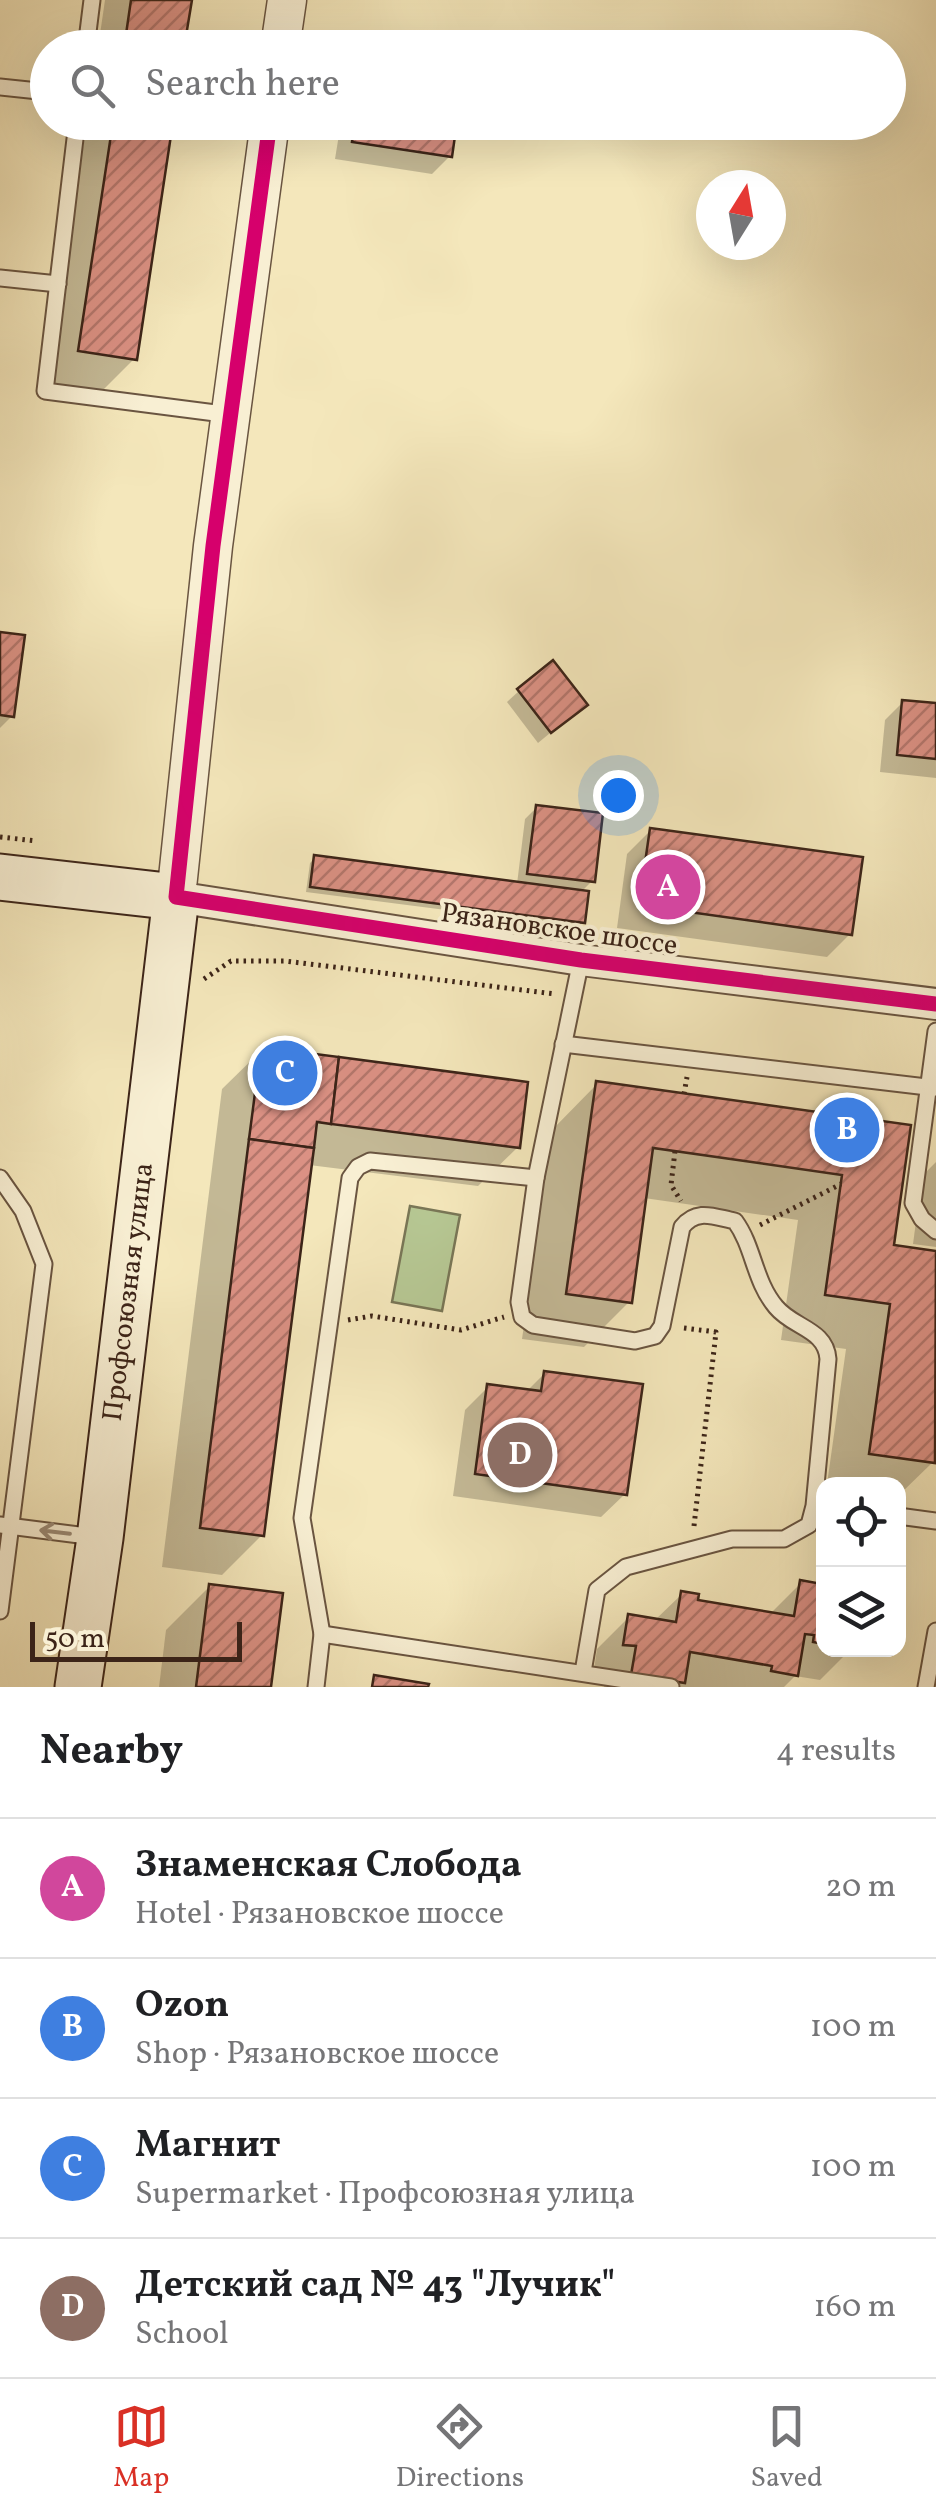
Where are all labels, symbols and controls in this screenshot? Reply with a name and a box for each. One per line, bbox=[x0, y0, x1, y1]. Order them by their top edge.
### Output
search box bbox=[30, 30, 906, 140]
icon: search bbox=[65, 58, 120, 113]
text: Search here bbox=[145, 59, 340, 112]
north arrow bbox=[696, 170, 786, 260]
your location bbox=[593, 770, 644, 821]
pin: A bbox=[636, 850, 700, 924]
street label: Рязановское шоссе bbox=[438, 894, 680, 966]
pin: C bbox=[252, 1036, 318, 1110]
pin: B bbox=[814, 1092, 880, 1168]
street label: Профсоюзная улица bbox=[94, 1160, 164, 1424]
pin: D bbox=[488, 1418, 552, 1492]
map controls bbox=[816, 1477, 906, 1657]
button: locate bbox=[816, 1477, 906, 1567]
one-way arrow bbox=[40, 1523, 72, 1541]
button: layers bbox=[816, 1567, 906, 1657]
scale bar bbox=[30, 1617, 242, 1662]
text: 50 m bbox=[45, 1620, 105, 1659]
text: Nearby bbox=[40, 1723, 183, 1782]
text: 4 results bbox=[776, 1730, 896, 1774]
text: Знаменская Слобода bbox=[135, 1840, 522, 1893]
text: A bbox=[61, 1866, 84, 1910]
text: 20 m bbox=[825, 1866, 896, 1910]
text: Hotel · Рязановское шоссе bbox=[135, 1893, 504, 1937]
text: Ozon bbox=[135, 1980, 229, 2033]
text: B bbox=[62, 2006, 83, 2050]
text: 100 m bbox=[810, 2006, 896, 2050]
text: Shop · Рязановское шоссе bbox=[135, 2033, 499, 2077]
text: Магнит bbox=[135, 2120, 281, 2173]
text: C bbox=[62, 2146, 83, 2190]
text: 100 m bbox=[810, 2146, 896, 2190]
text: Supermarket · Профсоюзная улица bbox=[135, 2173, 635, 2217]
text: Детский сад № 43 "Лучик" bbox=[135, 2260, 615, 2313]
text: D bbox=[61, 2286, 84, 2330]
text: 160 m bbox=[813, 2286, 896, 2330]
text: School bbox=[135, 2313, 229, 2357]
tab: Map bbox=[113, 2399, 169, 2498]
tab: Directions bbox=[396, 2399, 524, 2498]
tab: Saved bbox=[751, 2399, 823, 2498]

